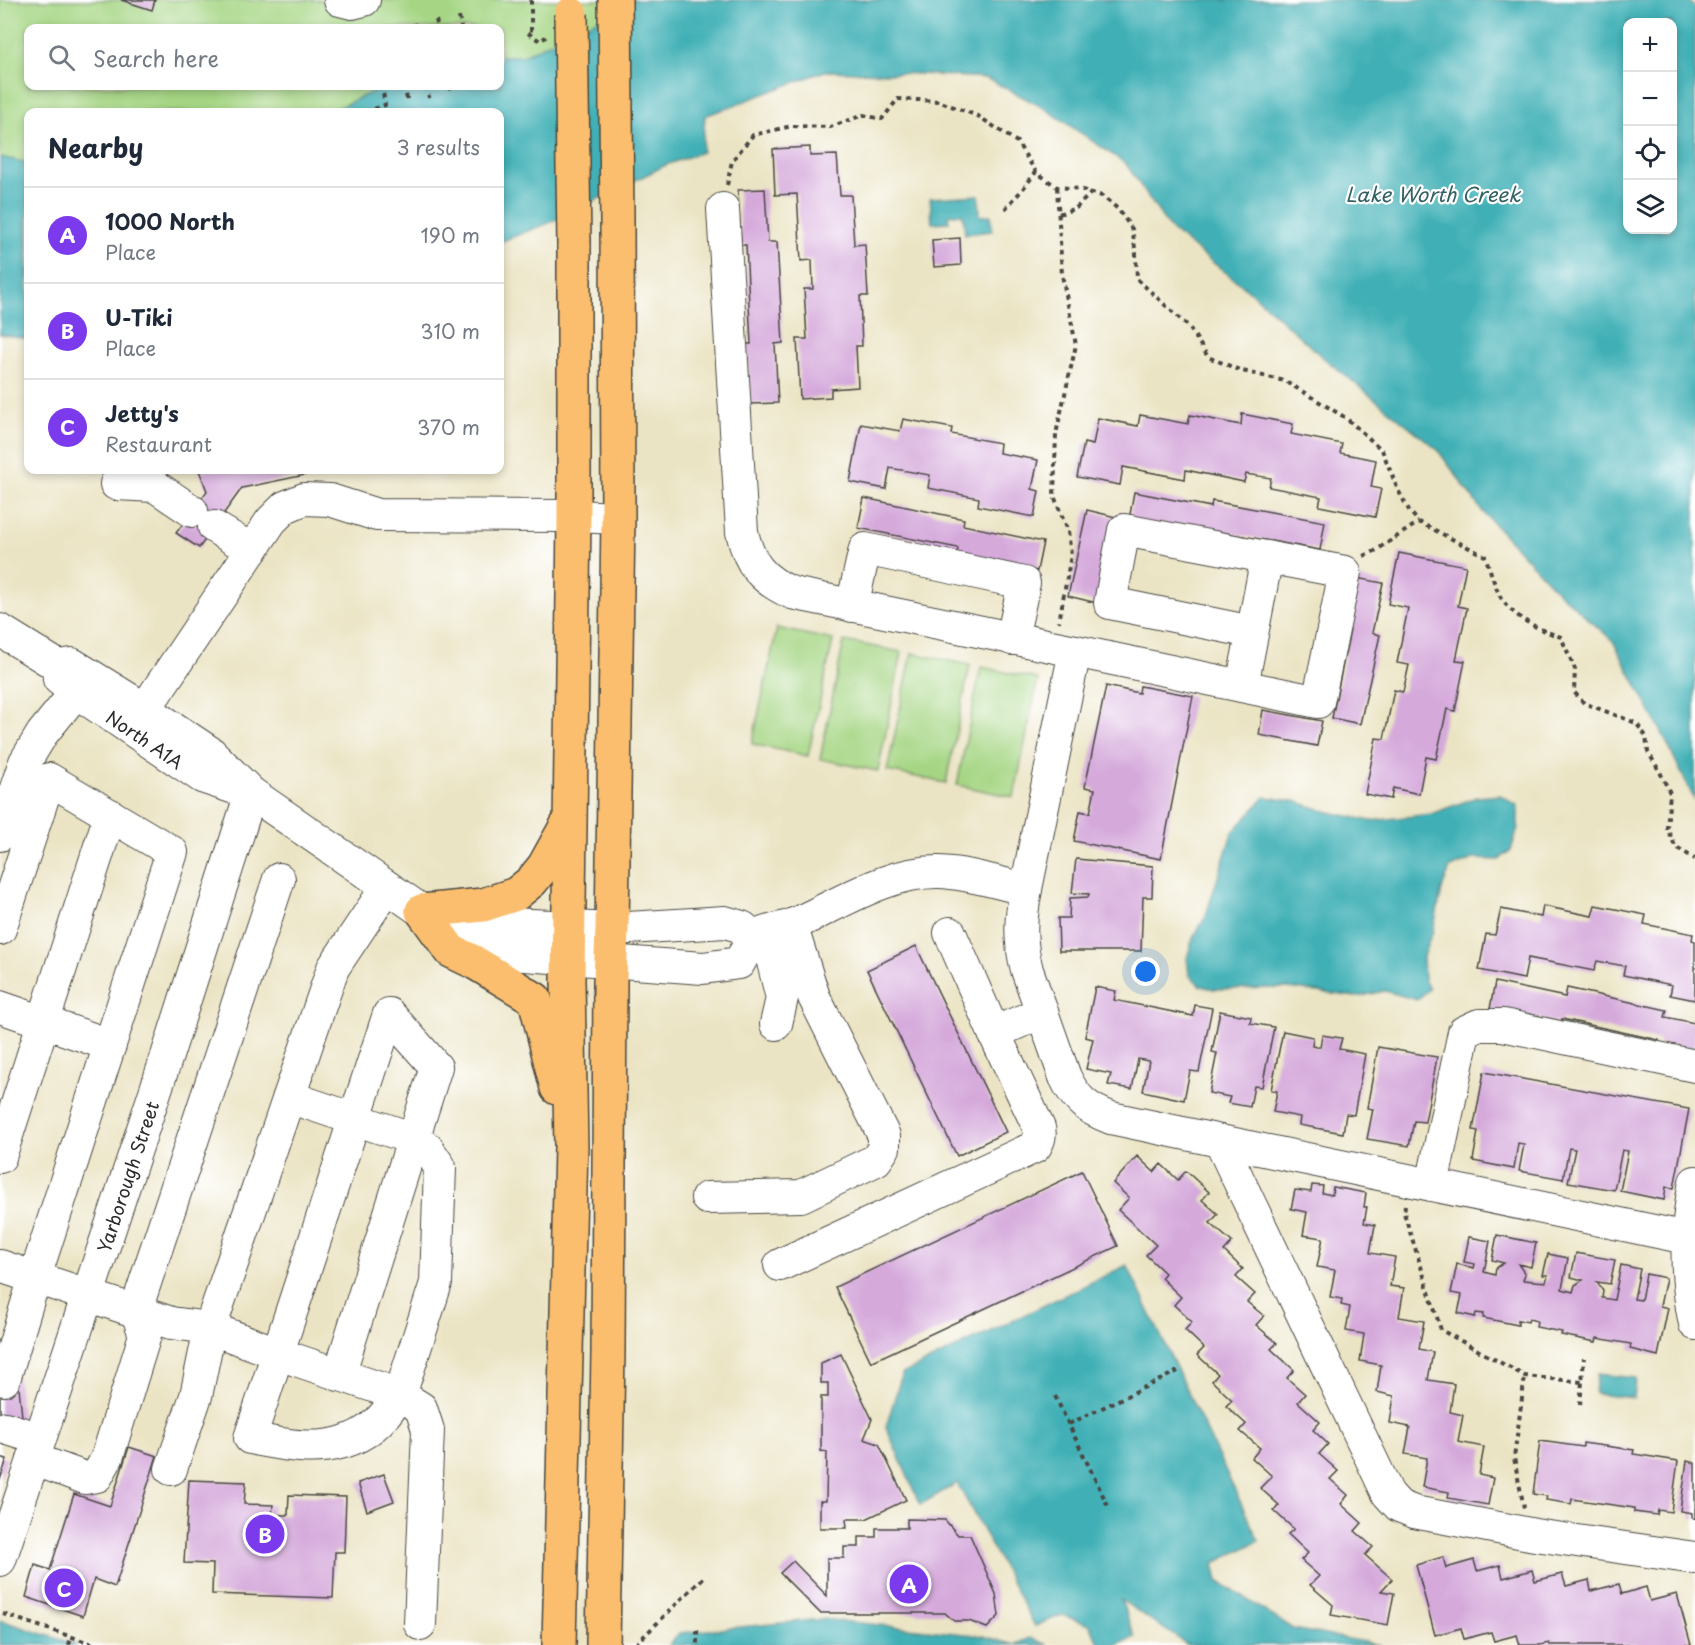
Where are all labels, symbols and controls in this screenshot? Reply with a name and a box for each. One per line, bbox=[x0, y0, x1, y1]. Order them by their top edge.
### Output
map controls bbox=[1623, 18, 1677, 234]
button: + bbox=[1623, 18, 1677, 72]
search box bbox=[24, 24, 504, 90]
icon: search bbox=[45, 41, 78, 74]
text: Search here bbox=[93, 41, 219, 74]
button: − bbox=[1623, 72, 1677, 126]
button: locate bbox=[1623, 126, 1677, 180]
text: Nearby bbox=[48, 128, 143, 167]
text: 3 results bbox=[397, 132, 480, 162]
water label: Lake Worth Creek bbox=[1346, 179, 1521, 209]
button: layers bbox=[1623, 180, 1677, 234]
text: 1000 North bbox=[105, 204, 235, 237]
text: A bbox=[60, 220, 75, 250]
text: 190 m bbox=[421, 220, 480, 250]
text: Place bbox=[105, 237, 156, 267]
text: U-Tiki bbox=[105, 300, 173, 333]
text: B bbox=[61, 316, 74, 346]
text: 310 m bbox=[420, 316, 480, 346]
text: Place bbox=[105, 333, 156, 363]
text: Jetty's bbox=[105, 396, 179, 429]
text: C bbox=[60, 412, 75, 442]
text: 370 m bbox=[417, 412, 480, 442]
text: Restaurant bbox=[105, 429, 212, 459]
street label: North A1A bbox=[101, 703, 189, 775]
your location bbox=[1131, 957, 1160, 986]
street label: Yarborough Street bbox=[89, 1097, 165, 1256]
pin: B bbox=[246, 1512, 284, 1556]
pin: A bbox=[890, 1562, 928, 1606]
pin: C bbox=[44, 1566, 84, 1610]

